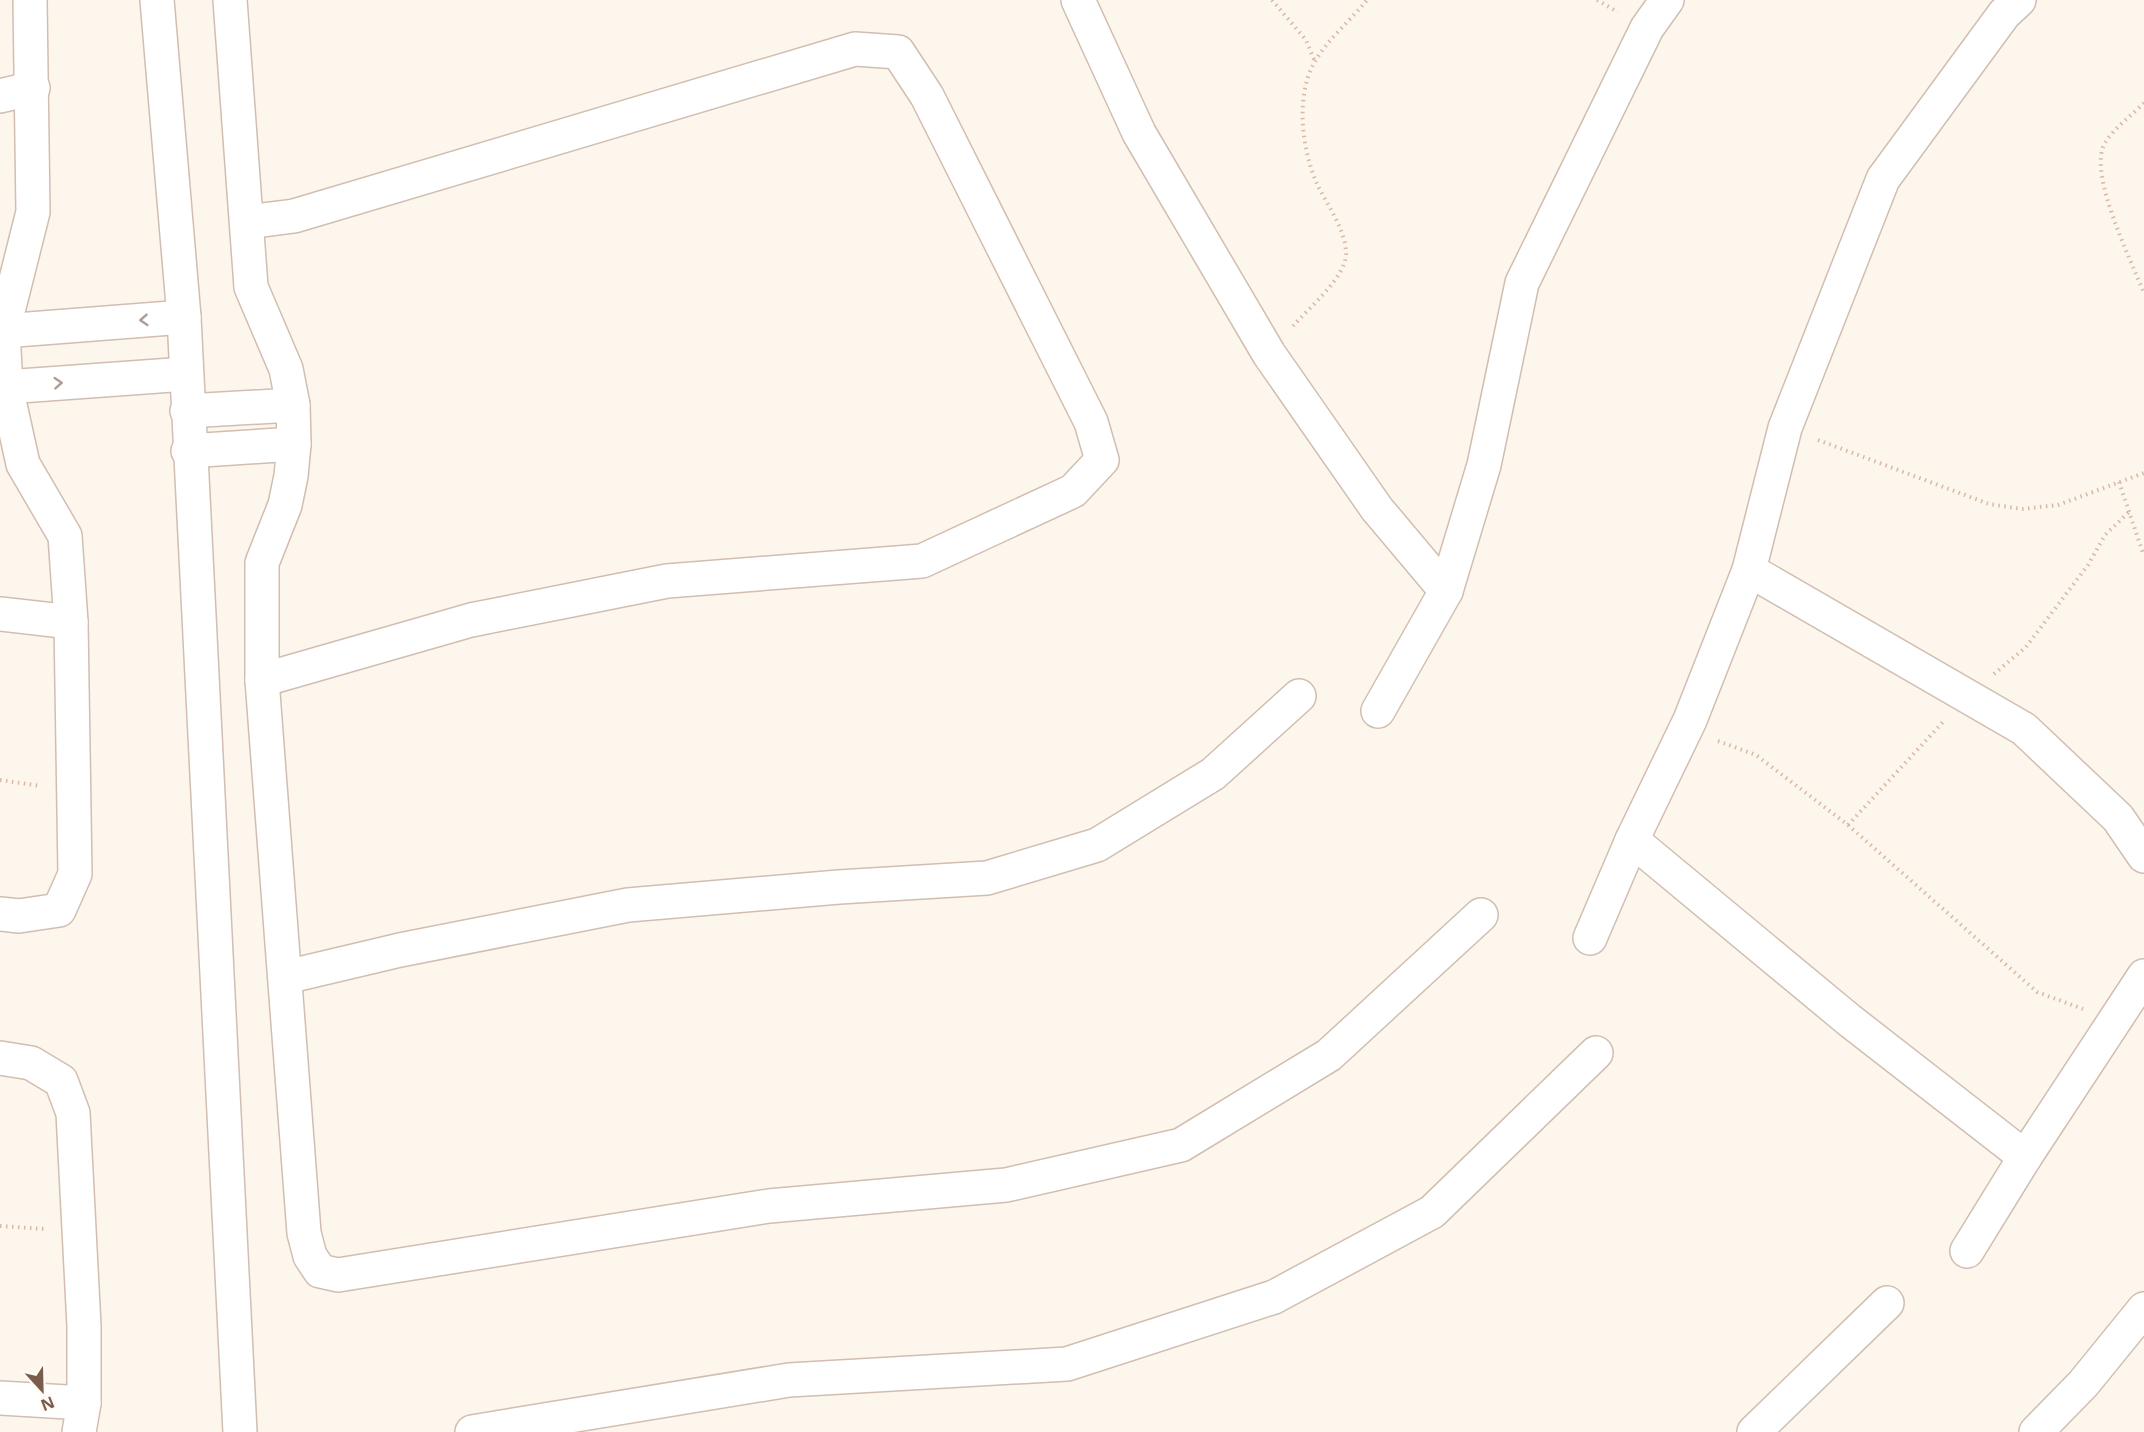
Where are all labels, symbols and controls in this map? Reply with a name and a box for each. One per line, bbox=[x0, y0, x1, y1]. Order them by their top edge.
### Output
one-way arrow bbox=[139, 314, 148, 327]
one-way arrow bbox=[53, 377, 62, 390]
north arrow bbox=[12, 1360, 72, 1420]
text: N bbox=[37, 1391, 58, 1417]

